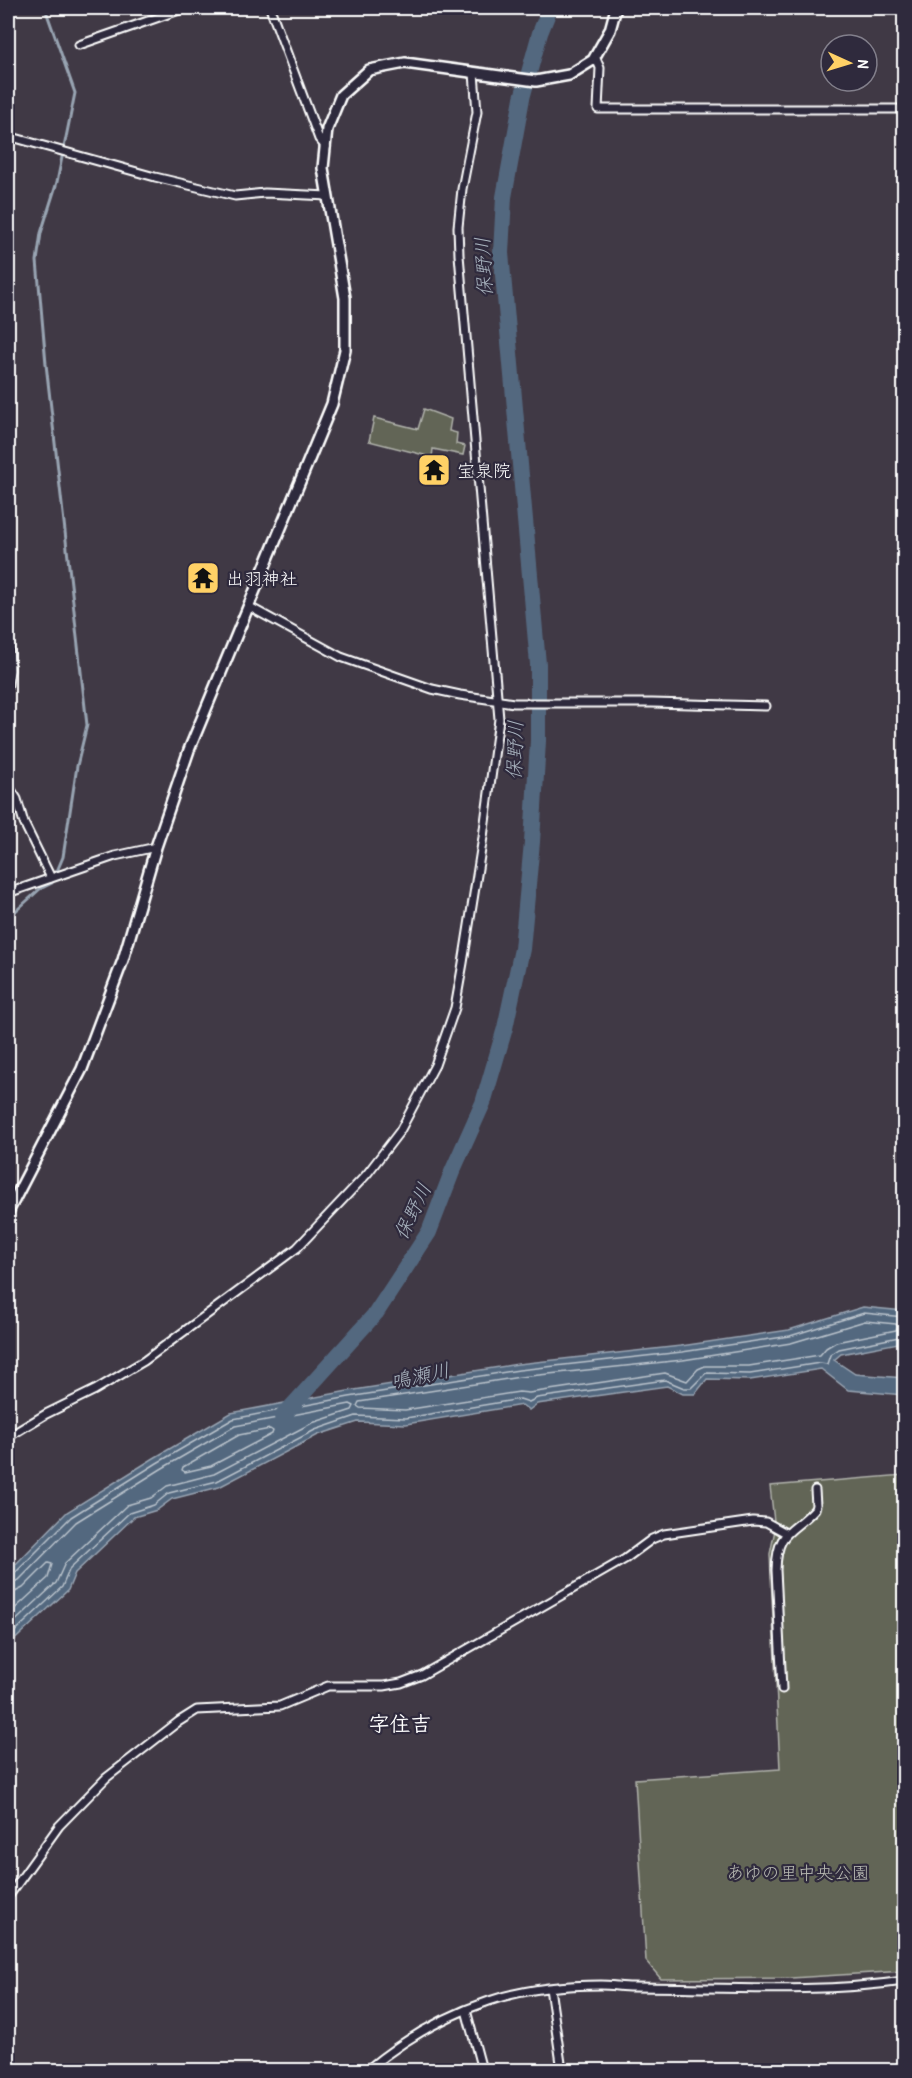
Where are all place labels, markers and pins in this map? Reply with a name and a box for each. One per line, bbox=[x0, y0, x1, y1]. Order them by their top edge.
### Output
temple icon: 宝泉院 bbox=[416, 452, 452, 488]
place label: 宝泉院 bbox=[457, 458, 511, 483]
temple icon: 出羽神社 bbox=[185, 560, 221, 596]
place label: 出羽神社 bbox=[226, 566, 298, 591]

